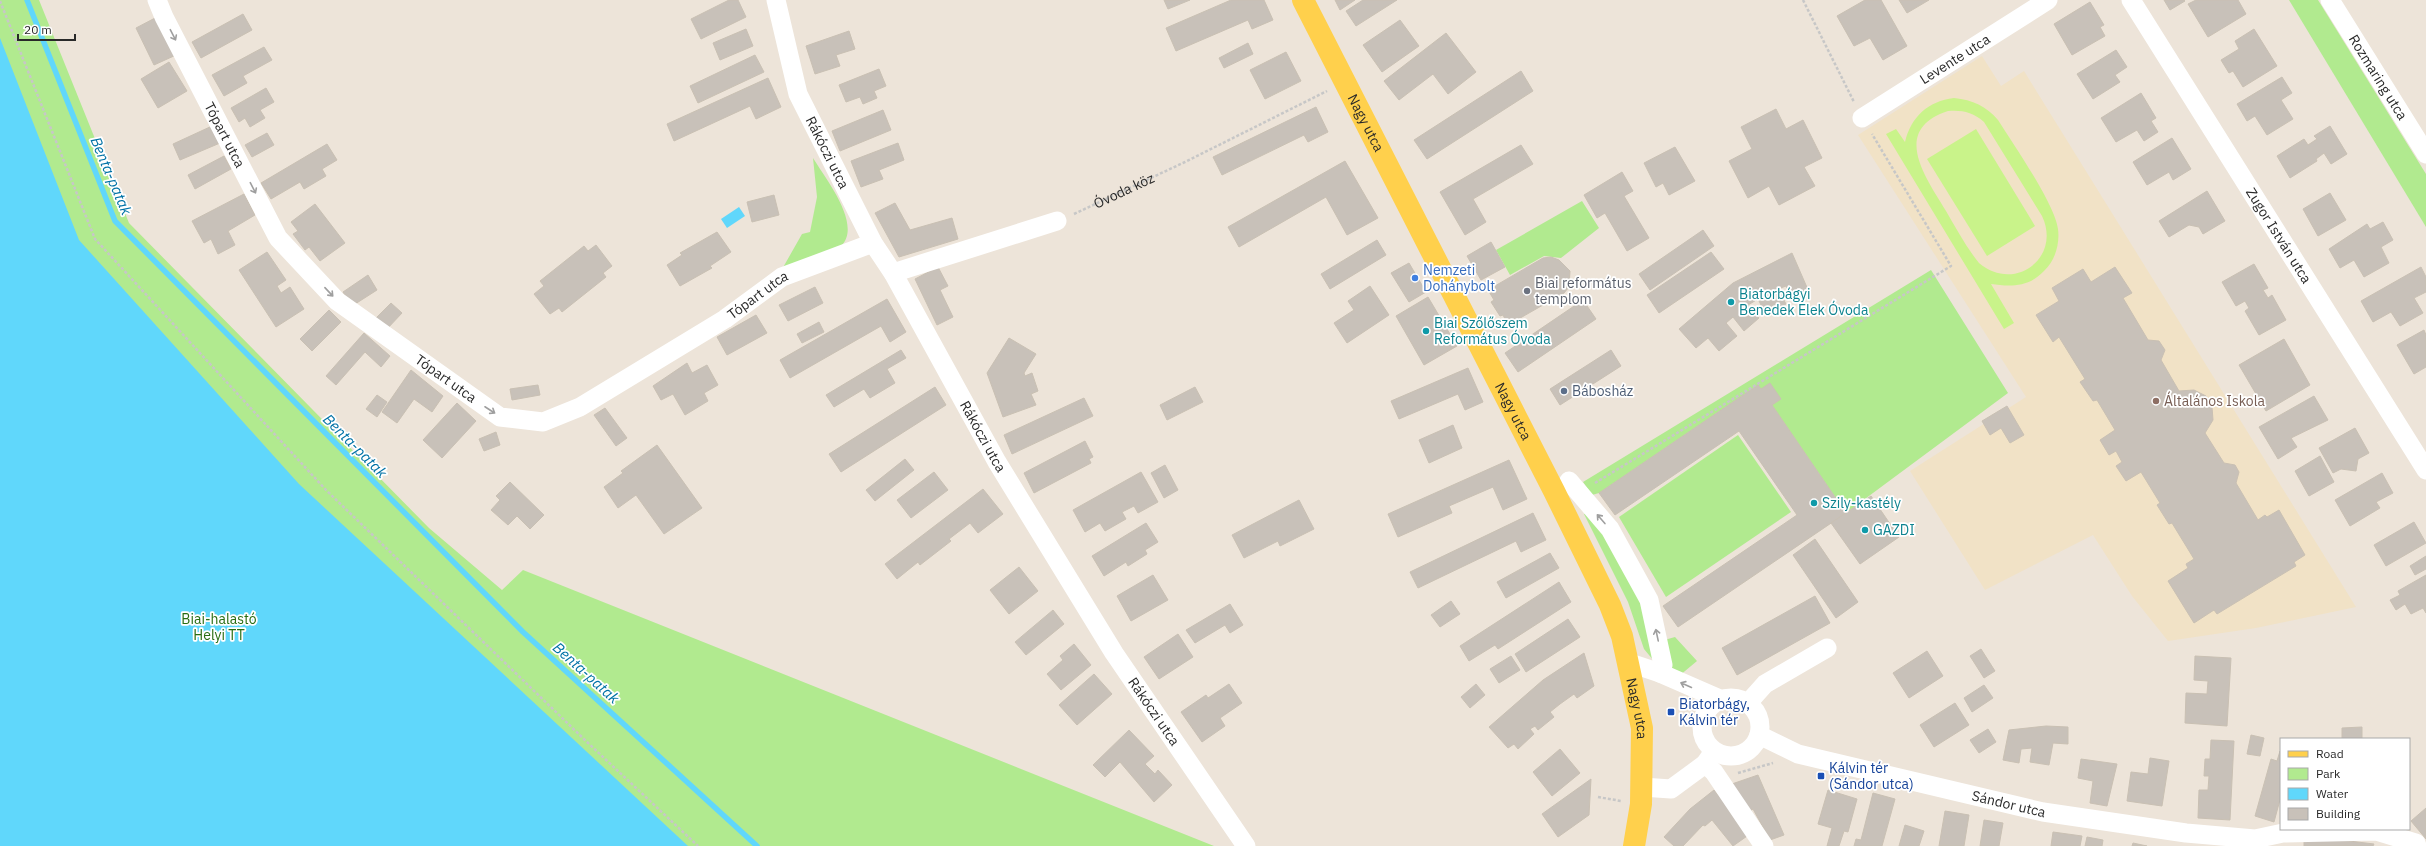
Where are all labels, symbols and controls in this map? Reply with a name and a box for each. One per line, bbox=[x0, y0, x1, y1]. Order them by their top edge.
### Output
scale bar bbox=[18, 16, 75, 42]
text: 20 m bbox=[24, 22, 52, 37]
one-way arrow bbox=[170, 29, 178, 41]
street label: Levente utca bbox=[1916, 30, 1994, 88]
street label: Rozmaring utca bbox=[2345, 31, 2412, 124]
street label: Nagy utca bbox=[1344, 91, 1388, 155]
street label: Tópart utca bbox=[200, 99, 249, 171]
street label: Rákóczi utca bbox=[802, 113, 853, 192]
water label: Benta-patak bbox=[86, 134, 137, 218]
street label: Óvoda köz bbox=[1090, 169, 1157, 213]
one-way arrow bbox=[250, 182, 257, 194]
street label: Zugor István utca bbox=[2242, 184, 2316, 287]
place label: Nemzeti Dohánybolt bbox=[1423, 261, 1495, 295]
street label: Tópart utca bbox=[724, 266, 791, 323]
marker: Nemzeti Dohánybolt bbox=[1410, 273, 1420, 283]
place label: Biai református templom bbox=[1535, 274, 1632, 308]
place label: Biatorbágyi Benedek Elek Óvoda bbox=[1739, 285, 1869, 319]
marker: Biai református templom bbox=[1522, 286, 1532, 296]
one-way arrow bbox=[324, 287, 333, 297]
marker: Biatorbágyi Benedek Elek Óvoda bbox=[1726, 297, 1736, 307]
place label: Biai Szőlőszem Református Óvoda bbox=[1434, 314, 1551, 348]
marker: Biai Szőlőszem Református Óvoda bbox=[1421, 326, 1431, 336]
street label: Tópart utca bbox=[412, 350, 481, 407]
street label: Nagy utca bbox=[1491, 379, 1536, 444]
place label: Bábosház bbox=[1572, 382, 1634, 400]
marker: Bábosház bbox=[1559, 386, 1569, 396]
place label: Általános Iskola bbox=[2164, 391, 2266, 410]
marker: Általános Iskola bbox=[2151, 396, 2161, 406]
street label: Rákóczi utca bbox=[956, 398, 1010, 476]
one-way arrow bbox=[484, 406, 495, 414]
water label: Benta-patak bbox=[319, 410, 392, 482]
place label: Szily-kastély bbox=[1822, 494, 1901, 512]
marker: Szily-kastély bbox=[1809, 498, 1819, 508]
one-way arrow bbox=[1597, 514, 1606, 525]
place label: GAZDI bbox=[1873, 521, 1915, 539]
marker: GAZDI bbox=[1860, 525, 1870, 535]
park label: Biai-halastó Helyi TT bbox=[181, 610, 257, 644]
one-way arrow bbox=[1652, 629, 1660, 642]
water label: Benta-patak bbox=[549, 638, 624, 708]
street label: Rákóczi utca bbox=[1124, 674, 1184, 750]
street label: Nagy utca bbox=[1622, 676, 1651, 740]
one-way arrow bbox=[1680, 681, 1692, 688]
place label: Biatorbágy, Kálvin tér bbox=[1679, 695, 1750, 729]
marker: Biatorbágy, Kálvin tér bbox=[1666, 707, 1676, 717]
legend bbox=[2280, 738, 2410, 830]
text: Road bbox=[2316, 746, 2344, 761]
place label: Kálvin tér (Sándor utca) bbox=[1829, 759, 1914, 793]
text: Park bbox=[2316, 766, 2341, 781]
marker: Kálvin tér (Sándor utca) bbox=[1816, 771, 1826, 781]
street label: Sándor utca bbox=[1970, 786, 2048, 821]
text: Water bbox=[2316, 786, 2349, 801]
text: Building bbox=[2316, 806, 2361, 821]

